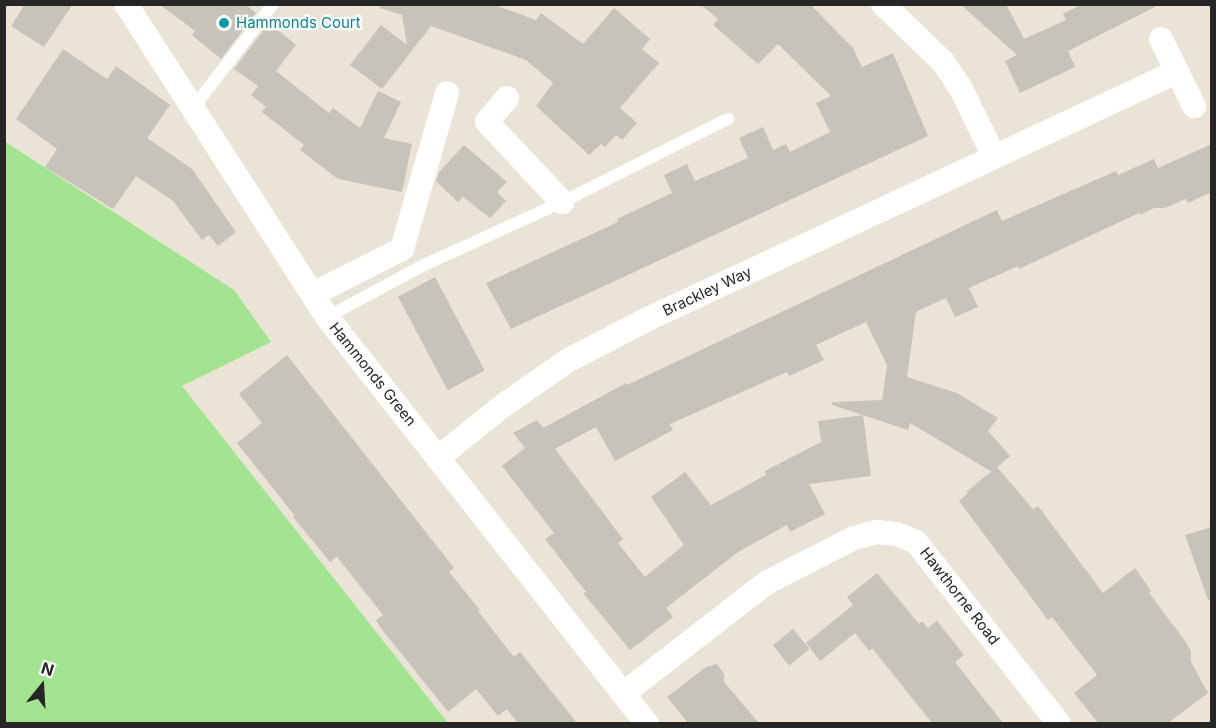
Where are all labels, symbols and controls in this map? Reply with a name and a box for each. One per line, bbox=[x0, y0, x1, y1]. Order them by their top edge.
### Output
place label: Hammonds Court bbox=[236, 14, 361, 32]
marker: Hammonds Court bbox=[217, 16, 231, 30]
street label: Brackley Way bbox=[660, 263, 754, 319]
street label: Hammonds Green bbox=[326, 319, 420, 429]
street label: Hawthorne Road bbox=[916, 544, 1004, 648]
north arrow bbox=[12, 656, 72, 716]
text: N bbox=[39, 657, 56, 680]

